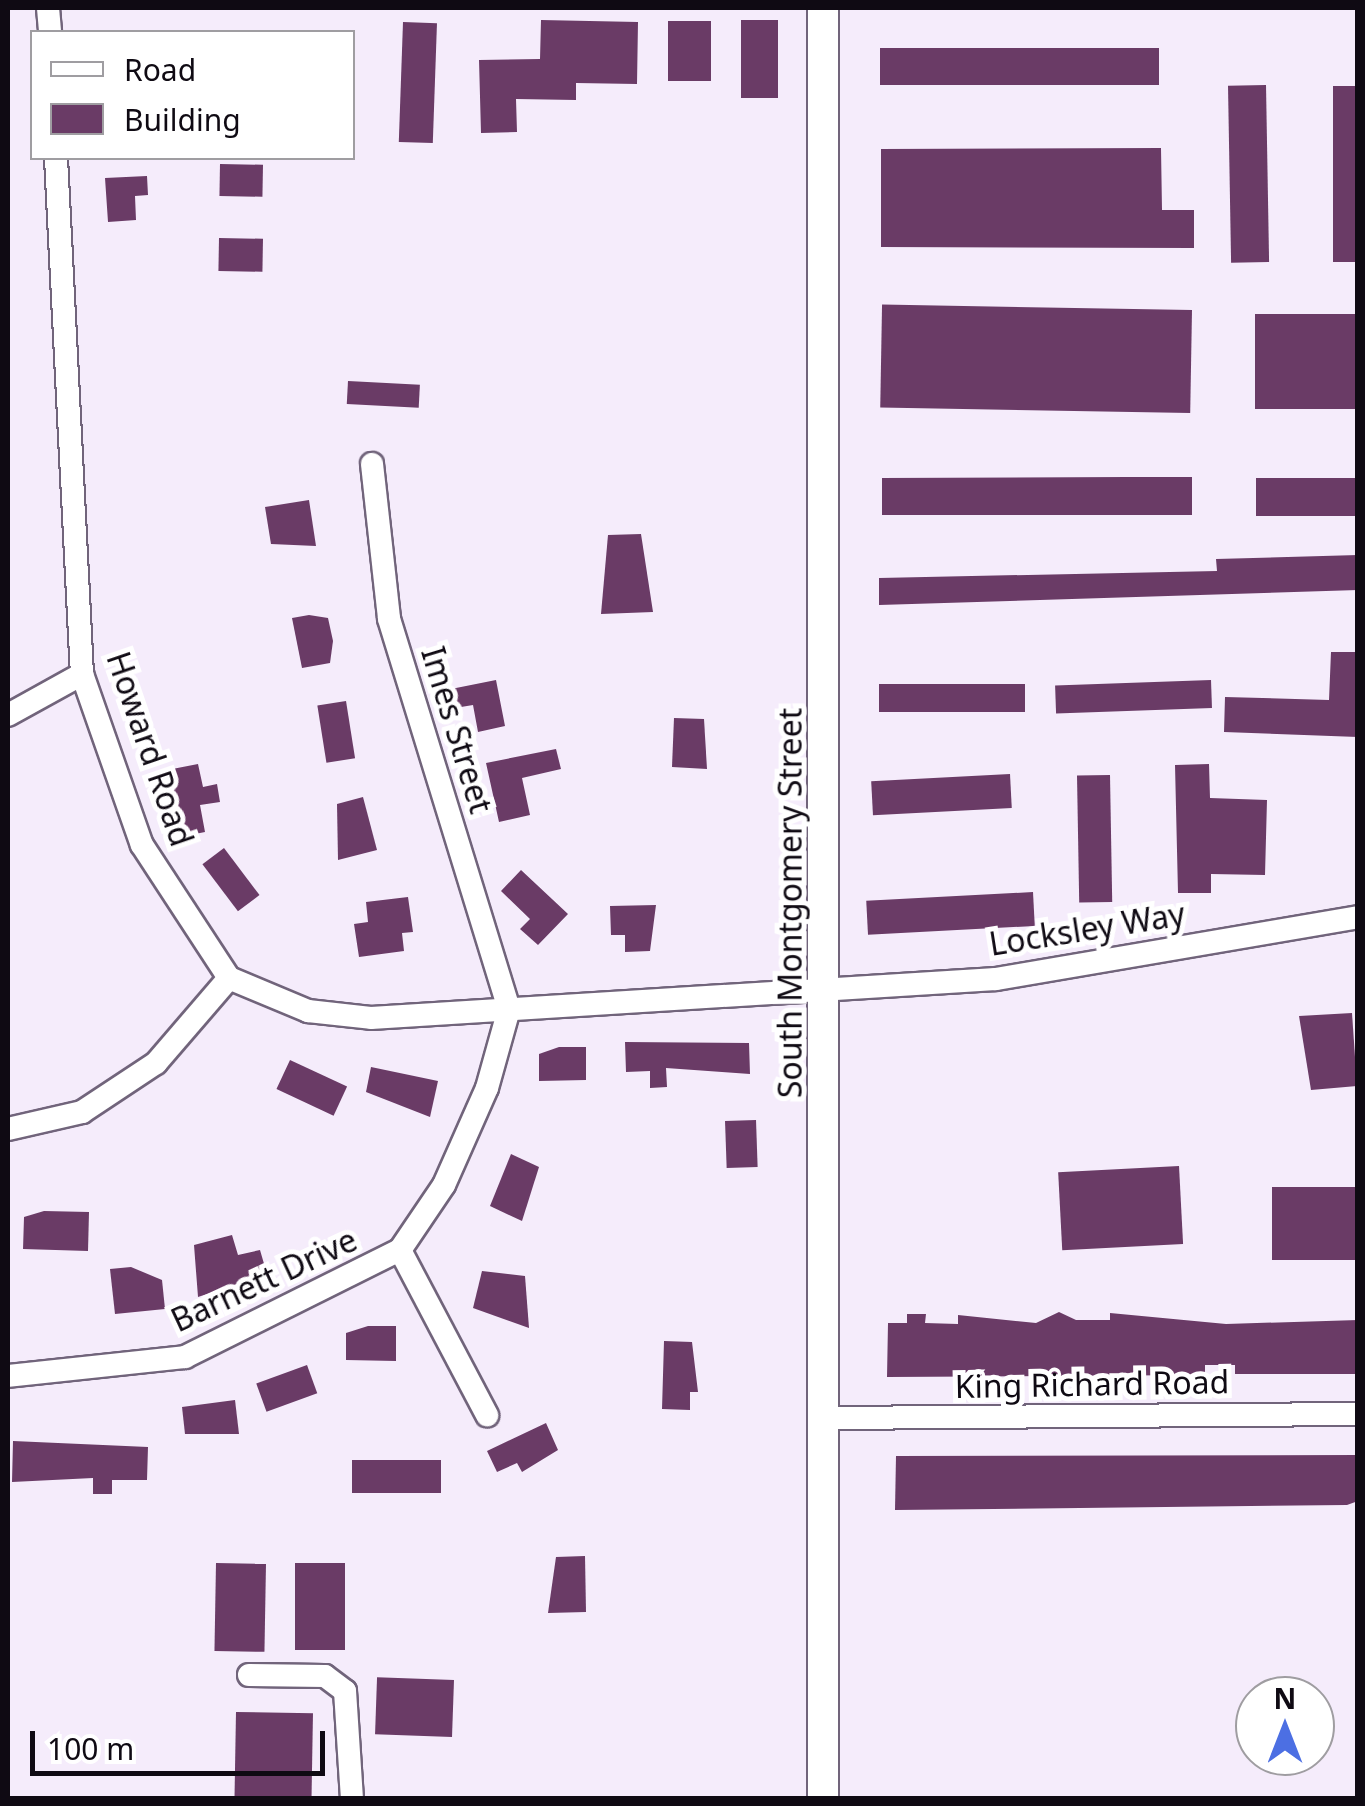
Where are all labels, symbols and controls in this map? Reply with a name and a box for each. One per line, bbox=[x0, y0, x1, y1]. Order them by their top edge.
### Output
legend bbox=[30, 30, 355, 160]
text: Road bbox=[124, 49, 196, 90]
text: Building bbox=[124, 99, 241, 140]
street label: Imes Street bbox=[414, 642, 500, 818]
street label: Howard Road bbox=[99, 647, 201, 851]
street label: South Montgomery Street bbox=[771, 708, 809, 1098]
street label: Locksley Way bbox=[986, 895, 1188, 963]
street label: Barnett Drive bbox=[165, 1220, 363, 1340]
street label: King Richard Road bbox=[954, 1362, 1230, 1406]
north arrow bbox=[1235, 1676, 1335, 1776]
text: N bbox=[1274, 1679, 1296, 1717]
scale bar bbox=[35, 1711, 330, 1773]
text: 100 m bbox=[47, 1728, 134, 1769]

